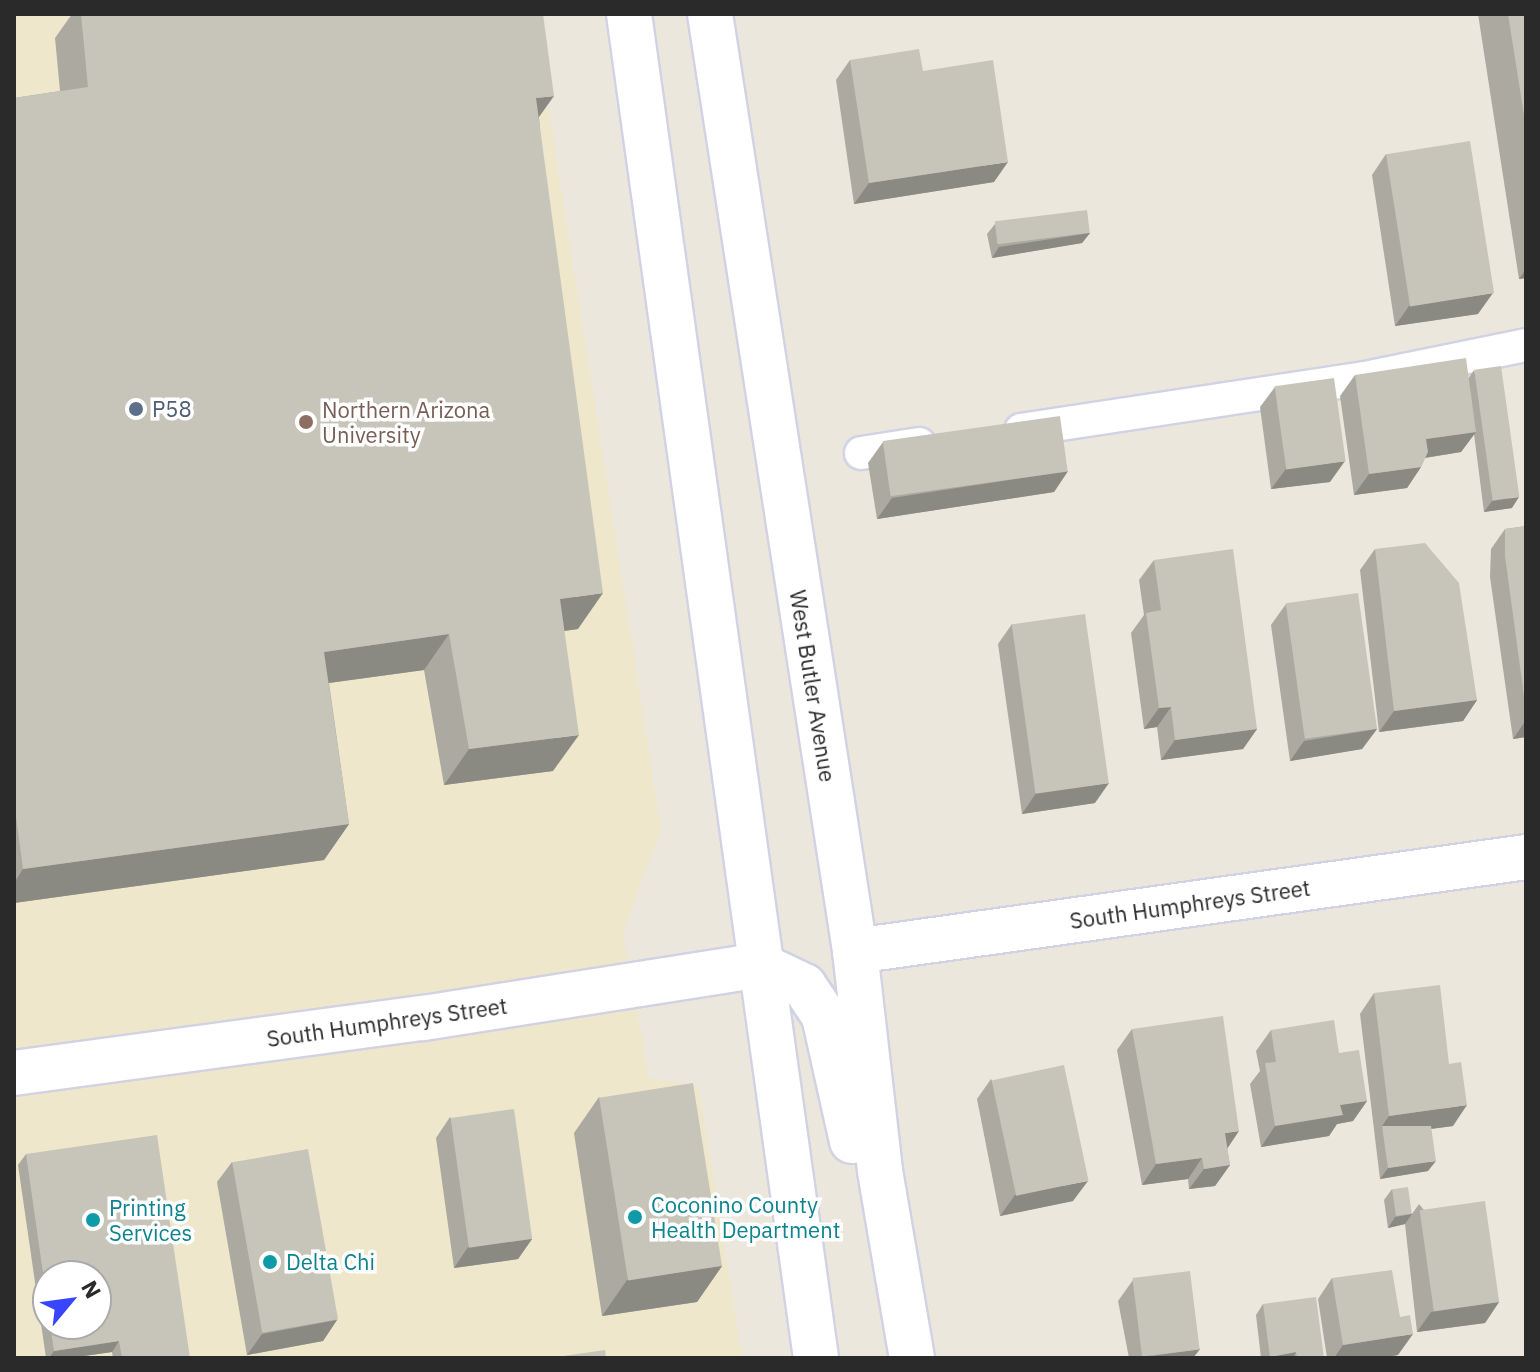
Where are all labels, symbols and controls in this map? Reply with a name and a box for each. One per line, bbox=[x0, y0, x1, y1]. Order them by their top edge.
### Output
place label: P58 bbox=[152, 396, 192, 422]
place label: Northern Arizona University bbox=[322, 396, 490, 448]
marker: P58 bbox=[127, 400, 145, 418]
marker: Northern Arizona University bbox=[297, 413, 315, 431]
street label: West Butler Avenue bbox=[785, 588, 841, 784]
street label: South Humphreys Street bbox=[1068, 874, 1312, 934]
street label: South Humphreys Street bbox=[265, 992, 509, 1052]
place label: Coconino County Health Department bbox=[651, 1191, 840, 1242]
place label: Printing Services bbox=[109, 1194, 192, 1246]
marker: Coconino County Health Department bbox=[626, 1208, 644, 1226]
marker: Printing Services bbox=[84, 1211, 102, 1229]
place label: Delta Chi bbox=[286, 1249, 375, 1275]
marker: Delta Chi bbox=[261, 1253, 279, 1271]
north arrow bbox=[32, 1260, 112, 1340]
text: N bbox=[75, 1275, 108, 1303]

